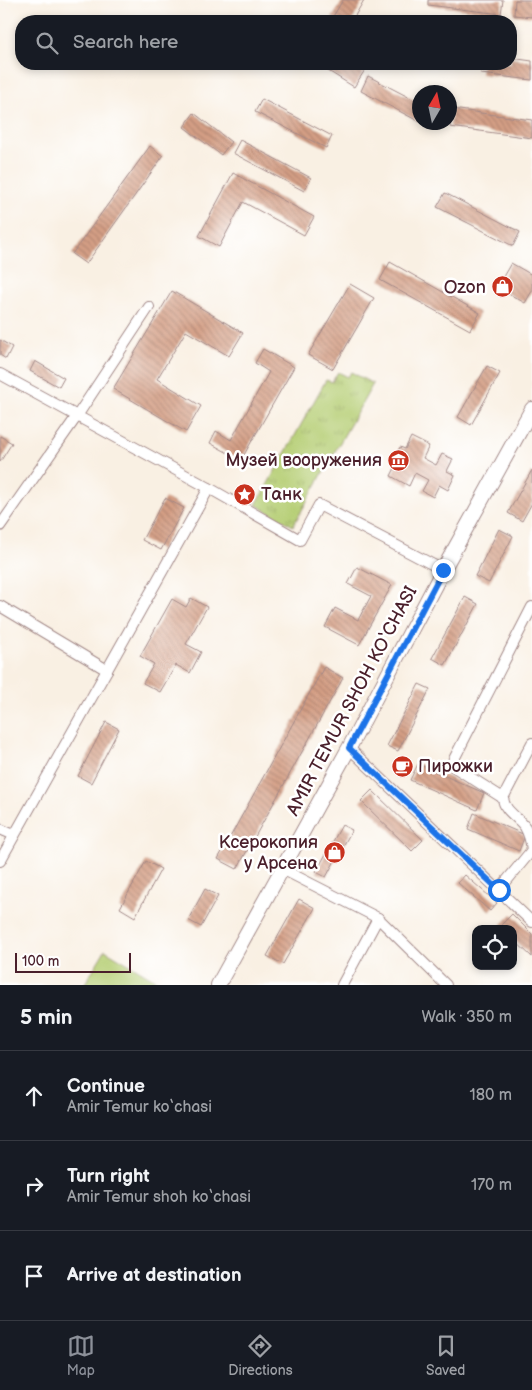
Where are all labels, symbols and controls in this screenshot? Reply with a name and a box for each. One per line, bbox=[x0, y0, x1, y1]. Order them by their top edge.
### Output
search box bbox=[15, 15, 517, 70]
icon: search bbox=[33, 29, 61, 57]
text: Search here bbox=[73, 31, 178, 54]
north arrow bbox=[412, 85, 457, 130]
shop icon: Ozon bbox=[490, 275, 514, 299]
place label: Ozon bbox=[444, 277, 486, 298]
museum icon: Музей вооружения bbox=[386, 448, 410, 472]
place label: Музей вооружения bbox=[225, 450, 382, 471]
place icon: Танк bbox=[233, 482, 257, 506]
place label: Танк bbox=[261, 484, 302, 505]
route end bbox=[432, 559, 455, 582]
street label: AMIR TEMUR SHOH KO‘CHASI bbox=[282, 583, 422, 819]
cafe icon: Пирожки bbox=[390, 754, 414, 778]
place label: Пирожки bbox=[418, 756, 493, 777]
place label: Ксерокопия у Арсена bbox=[219, 832, 318, 874]
shop icon: Ксерокопия у Арсена bbox=[322, 840, 346, 864]
route start bbox=[488, 879, 511, 902]
map controls bbox=[472, 925, 517, 970]
button: locate bbox=[472, 925, 517, 970]
scale bar bbox=[15, 950, 131, 973]
text: 100 m bbox=[22, 953, 59, 970]
text: 5 min bbox=[20, 1005, 73, 1030]
text: Walk · 350 m bbox=[421, 1008, 512, 1027]
text: Continue bbox=[67, 1075, 145, 1098]
icon: ahead bbox=[20, 1082, 48, 1110]
text: 180 m bbox=[470, 1086, 512, 1105]
text: Amir Temur ko‘chasi bbox=[67, 1098, 212, 1117]
text: Turn right bbox=[67, 1165, 150, 1188]
icon: right bbox=[20, 1172, 48, 1200]
text: 170 m bbox=[471, 1176, 512, 1195]
text: Amir Temur shoh ko‘chasi bbox=[67, 1188, 251, 1207]
icon: arrive bbox=[20, 1262, 48, 1290]
text: Arrive at destination bbox=[67, 1264, 242, 1287]
tab: Map bbox=[67, 1332, 95, 1379]
tab: Directions bbox=[228, 1332, 293, 1379]
tab: Saved bbox=[426, 1332, 465, 1379]

